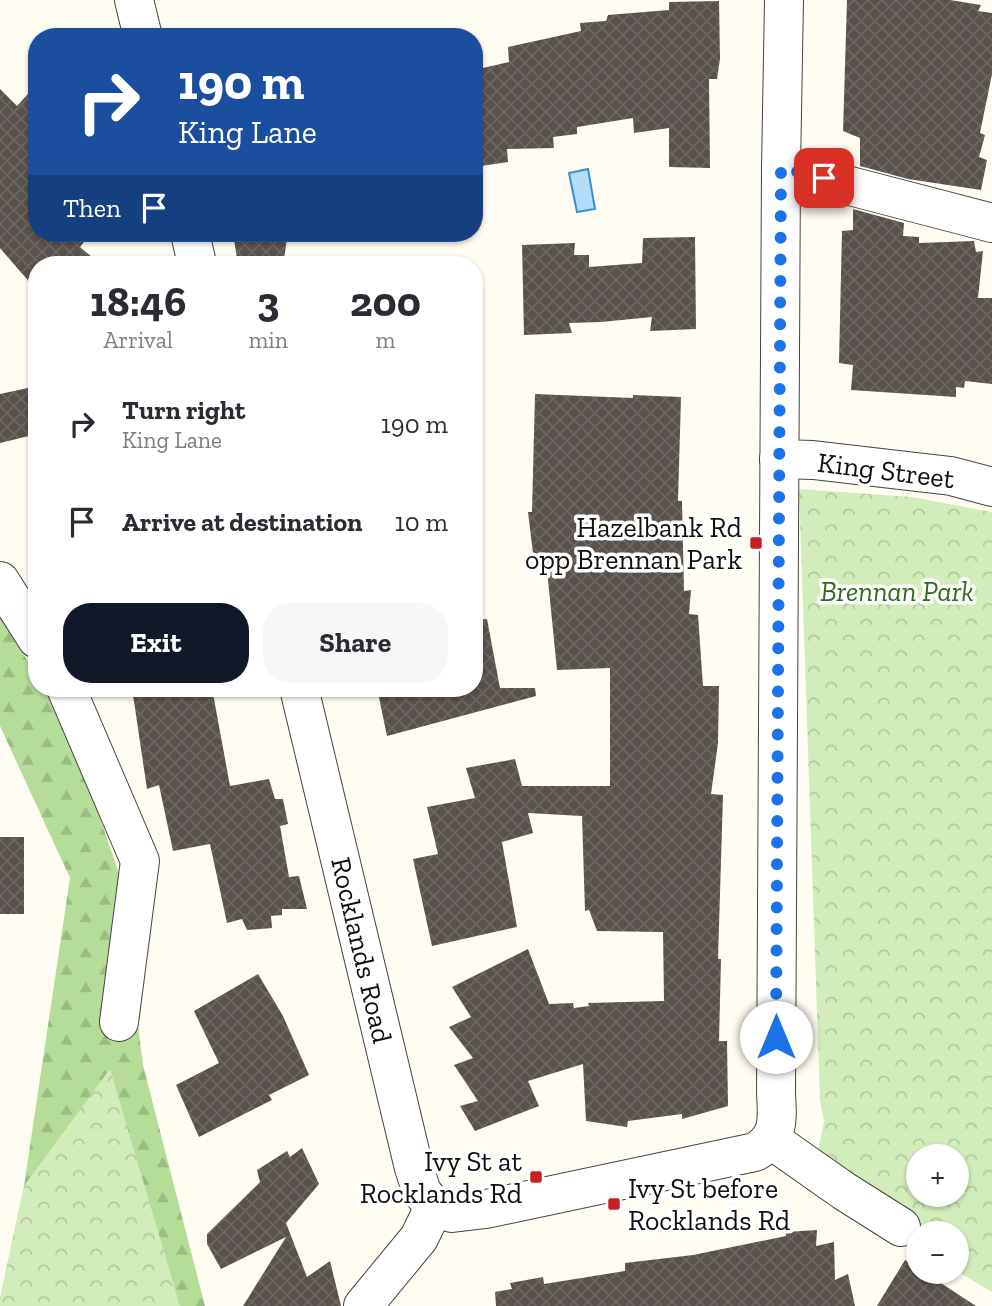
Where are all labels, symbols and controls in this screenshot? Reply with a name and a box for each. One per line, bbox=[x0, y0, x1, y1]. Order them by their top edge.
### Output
text: 190 m bbox=[178, 53, 304, 112]
icon: right bbox=[63, 56, 154, 147]
text: King Lane bbox=[178, 113, 317, 151]
pin bbox=[794, 148, 854, 208]
icon: arrive bbox=[805, 159, 843, 197]
icon: arrive bbox=[135, 189, 173, 227]
text: Then bbox=[63, 192, 121, 224]
text: 18:46 bbox=[90, 276, 187, 327]
text: 3 bbox=[257, 276, 279, 327]
text: 200 bbox=[350, 276, 421, 327]
text: Arrival bbox=[104, 326, 173, 354]
text: min bbox=[249, 326, 288, 354]
text: m bbox=[376, 326, 395, 354]
text: Turn right bbox=[122, 394, 245, 426]
icon: right bbox=[63, 405, 101, 443]
text: 190 m bbox=[381, 408, 448, 440]
text: King Lane bbox=[122, 426, 222, 454]
street label: King Street bbox=[816, 446, 957, 495]
icon: arrive bbox=[63, 503, 101, 541]
text: Arrive at destination bbox=[122, 506, 362, 538]
text: 10 m bbox=[395, 506, 448, 538]
place label: Hazelbank Rd opp Brennan Park bbox=[525, 511, 742, 576]
marker: Hazelbank Rd opp Brennan Park bbox=[748, 535, 764, 551]
park label: Brennan Park bbox=[820, 575, 974, 608]
button: Exit bbox=[63, 603, 249, 683]
button: Share bbox=[263, 603, 448, 683]
street label: Rocklands Road bbox=[324, 854, 399, 1046]
position arrow bbox=[739, 1000, 813, 1074]
map controls bbox=[906, 1144, 969, 1284]
button: + bbox=[906, 1144, 969, 1207]
place label: Ivy St at Rocklands Rd bbox=[360, 1145, 523, 1210]
marker: Ivy St at Rocklands Rd bbox=[528, 1169, 544, 1185]
place label: Ivy St before Rocklands Rd bbox=[628, 1172, 790, 1237]
marker: Ivy St before Rocklands Rd bbox=[606, 1196, 622, 1212]
button: − bbox=[906, 1221, 969, 1284]

